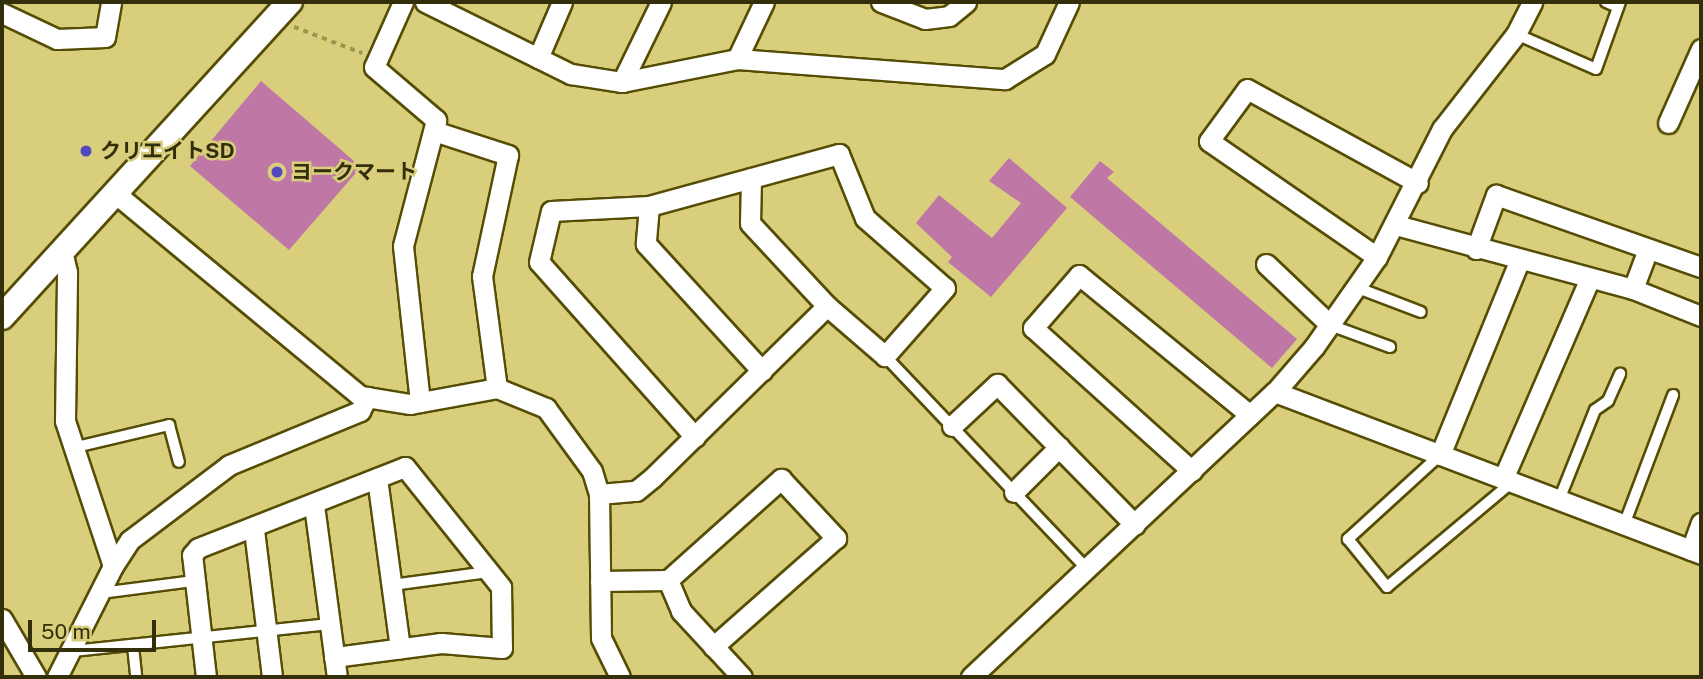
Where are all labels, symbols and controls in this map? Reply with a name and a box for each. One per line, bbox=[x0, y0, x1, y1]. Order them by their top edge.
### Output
place label: クリエイトSD bbox=[100, 138, 235, 164]
marker: クリエイトSD bbox=[78, 143, 94, 159]
place label: ヨークマート bbox=[291, 159, 417, 185]
marker: ヨークマート bbox=[269, 164, 285, 180]
scale bar bbox=[32, 606, 159, 650]
text: 50 m bbox=[41, 619, 91, 644]

